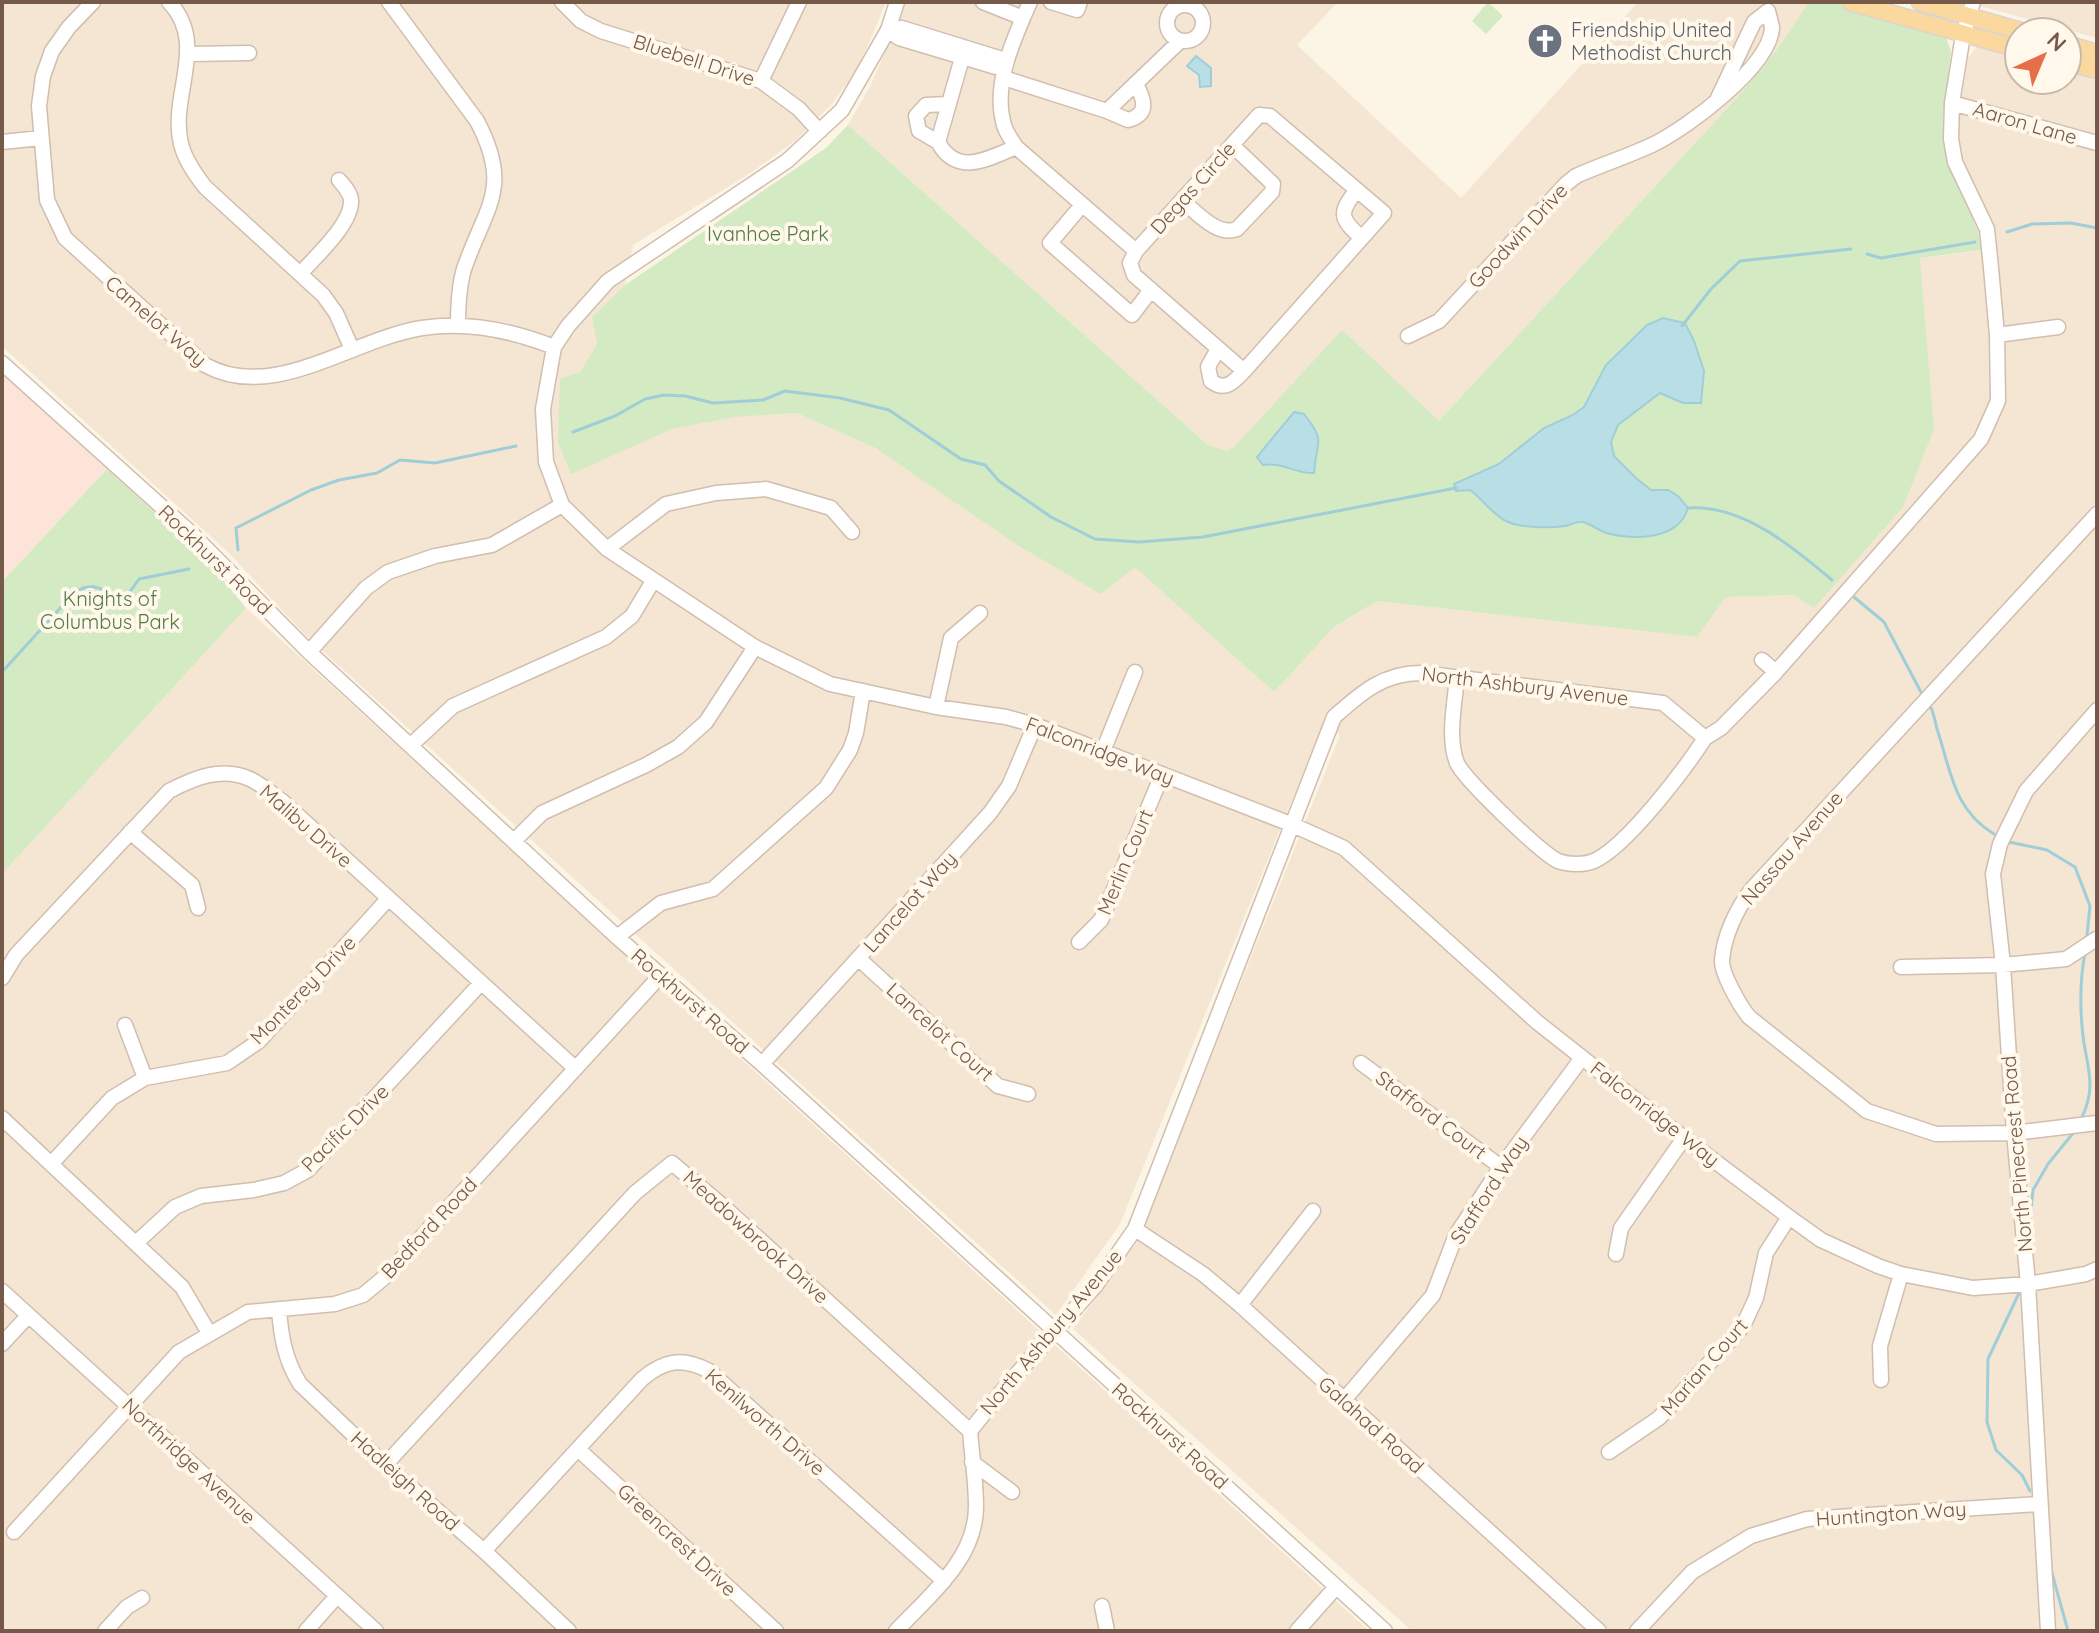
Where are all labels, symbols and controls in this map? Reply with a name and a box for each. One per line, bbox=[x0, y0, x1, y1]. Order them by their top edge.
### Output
north arrow bbox=[2003, 16, 2083, 96]
place label: Friendship United Methodist Church bbox=[1571, 17, 1732, 65]
church icon: Friendship United Methodist Church bbox=[1526, 22, 1564, 60]
text: N bbox=[2041, 26, 2072, 57]
street label: Bluebell Drive bbox=[630, 28, 758, 91]
street label: Aaron Lane bbox=[1970, 96, 2080, 149]
street label: Degas Circle bbox=[1145, 136, 1241, 239]
street label: Goodwin Drive bbox=[1463, 178, 1573, 293]
park label: Ivanhoe Park bbox=[707, 221, 829, 246]
street label: Camelot Way bbox=[101, 270, 212, 371]
street label: Rockhurst Road bbox=[153, 499, 277, 620]
park label: Knights of Columbus Park bbox=[40, 586, 180, 634]
street label: North Ashbury Avenue bbox=[1420, 660, 1630, 711]
street label: Falconridge Way bbox=[1022, 711, 1178, 790]
street label: Malibu Drive bbox=[255, 779, 358, 873]
street label: Nassau Avenue bbox=[1735, 786, 1848, 910]
street label: Merlin Court bbox=[1091, 805, 1158, 918]
street label: Lancelot Way bbox=[858, 846, 962, 957]
street label: Monterey Drive bbox=[244, 930, 361, 1049]
street label: Rockhurst Road bbox=[626, 943, 754, 1059]
street label: Lancelot Court bbox=[882, 977, 999, 1086]
street label: Falconridge Way bbox=[1586, 1055, 1725, 1172]
street label: North Pinecrest Road bbox=[1995, 1055, 2038, 1253]
street label: Stafford Court bbox=[1371, 1065, 1492, 1165]
street label: Pacific Drive bbox=[296, 1079, 394, 1177]
street label: Stafford Way bbox=[1444, 1131, 1533, 1249]
street label: Meadowbrook Drive bbox=[678, 1165, 834, 1309]
street label: Bedford Road bbox=[375, 1172, 482, 1284]
street label: North Ashbury Avenue bbox=[974, 1244, 1127, 1419]
street label: Marian Court bbox=[1655, 1313, 1753, 1420]
street label: Kenilworth Drive bbox=[700, 1363, 831, 1481]
street label: Galahad Road bbox=[1313, 1371, 1429, 1479]
street label: Rockhurst Road bbox=[1107, 1377, 1234, 1494]
street label: Northridge Avenue bbox=[117, 1392, 261, 1529]
street label: Hadleigh Road bbox=[346, 1425, 465, 1536]
street label: Greencrest Drive bbox=[613, 1478, 742, 1601]
street label: Huntington Way bbox=[1815, 1496, 1967, 1531]

